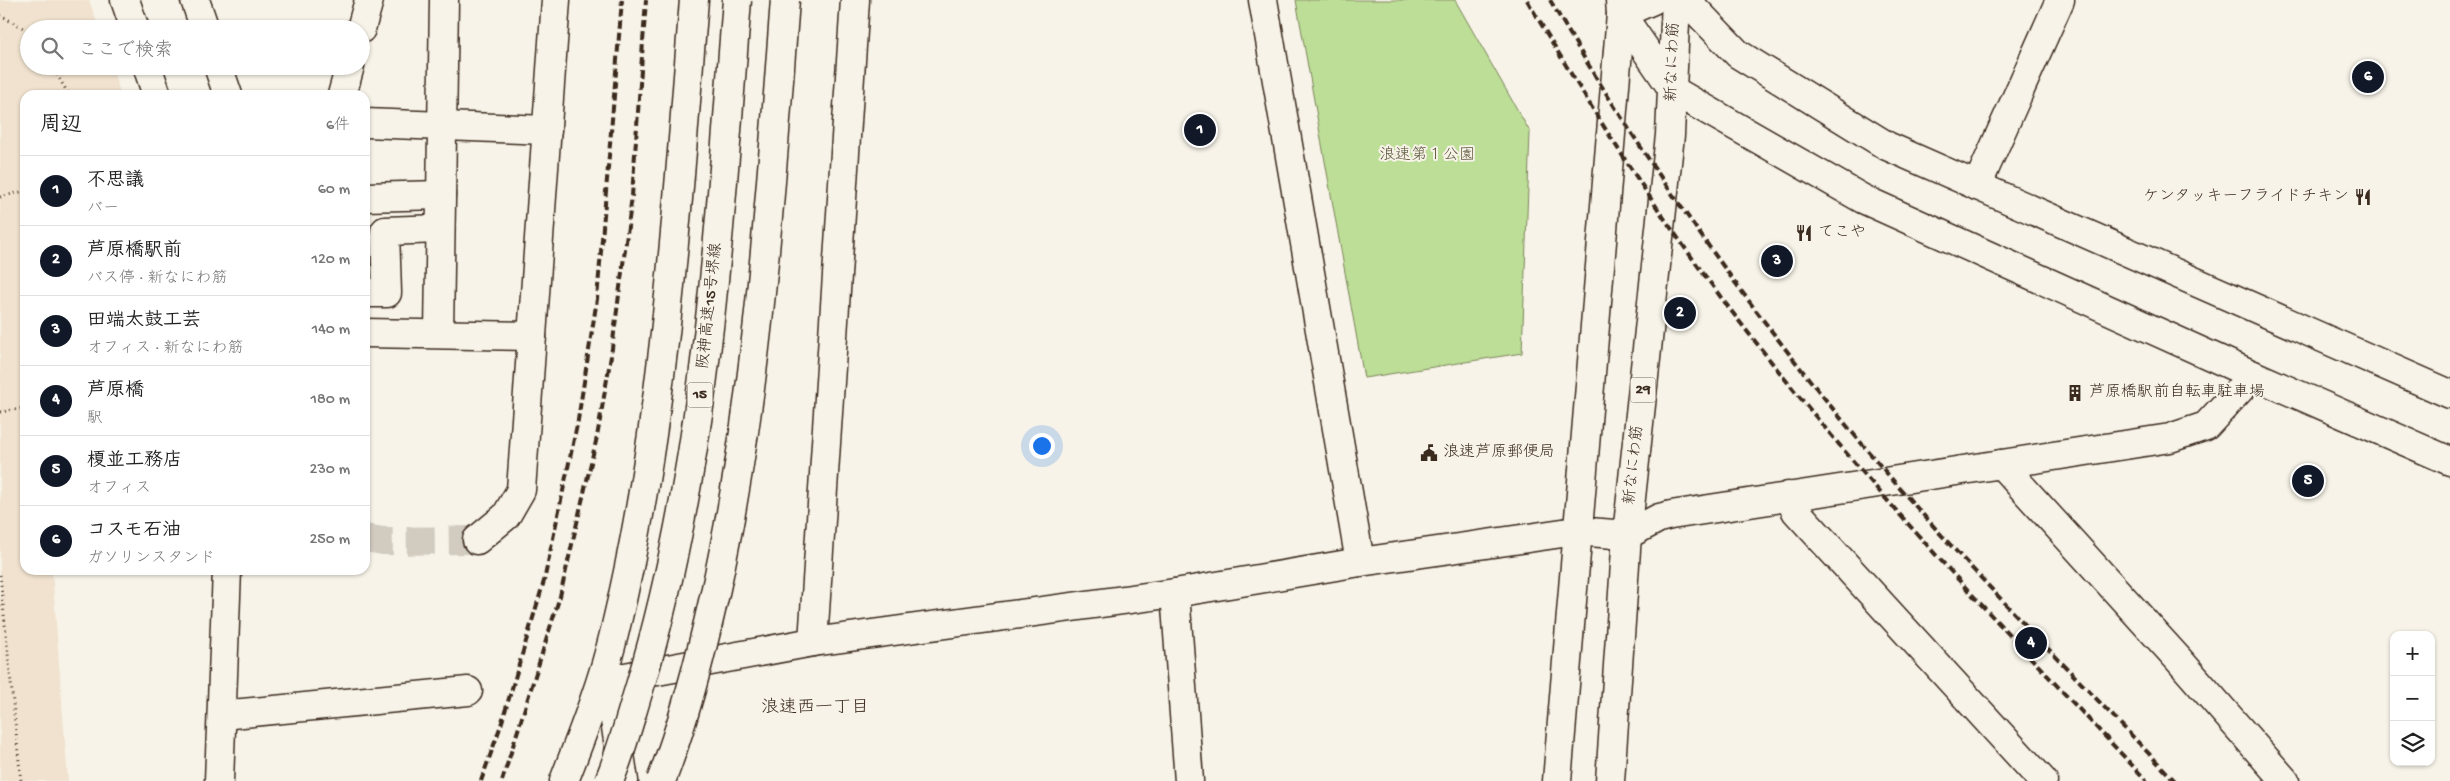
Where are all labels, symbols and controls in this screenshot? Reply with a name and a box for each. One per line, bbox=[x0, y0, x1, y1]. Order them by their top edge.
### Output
search box bbox=[20, 20, 370, 75]
street label: 新なにわ筋 bbox=[1662, 22, 1685, 102]
icon: search bbox=[38, 34, 66, 62]
text: ここで検索 bbox=[78, 40, 173, 63]
pin: 6 bbox=[2352, 58, 2384, 96]
pin: 1 bbox=[1184, 111, 1216, 149]
text: 周辺 bbox=[40, 114, 82, 139]
text: 6件 bbox=[326, 117, 350, 136]
park label: 浪速第１公園 bbox=[1379, 145, 1475, 166]
text: 不思議 bbox=[87, 170, 144, 193]
text: 1 bbox=[53, 181, 59, 200]
text: 60 m bbox=[318, 181, 350, 200]
restaurant icon: ケンタッキーフライドチキン bbox=[2353, 187, 2373, 207]
place label: ケンタッキーフライドチキン bbox=[2143, 188, 2349, 207]
text: バー bbox=[87, 200, 119, 219]
restaurant icon: てこや bbox=[1794, 223, 1814, 243]
place label: てこや bbox=[1818, 224, 1866, 243]
text: 芦原橋駅前 bbox=[87, 240, 182, 263]
street label: 阪神高速15号堺線 bbox=[693, 242, 727, 370]
pin: 3 bbox=[1761, 242, 1793, 280]
text: 2 bbox=[52, 251, 60, 270]
text: 120 m bbox=[311, 251, 350, 270]
text: バス停 · 新なにわ筋 bbox=[87, 270, 228, 289]
pin: 2 bbox=[1664, 294, 1696, 332]
text: 田端太鼓工芸 bbox=[87, 310, 201, 333]
text: 3 bbox=[52, 321, 60, 340]
text: 140 m bbox=[312, 321, 350, 340]
text: オフィス · 新なにわ筋 bbox=[87, 340, 244, 359]
road number: 29 bbox=[1630, 378, 1656, 402]
text: 芦原橋 bbox=[87, 380, 144, 403]
road number: 15 bbox=[688, 382, 712, 408]
place label: 芦原橋駅前自転車駐車場 bbox=[2089, 382, 2265, 403]
building icon: 芦原橋駅前自転車駐車場 bbox=[2065, 383, 2085, 403]
text: 4 bbox=[52, 391, 60, 410]
text: 180 m bbox=[311, 391, 350, 410]
text: 駅 bbox=[87, 410, 103, 429]
street label: 新なにわ筋 bbox=[1620, 424, 1649, 506]
your location bbox=[1029, 433, 1055, 459]
place label: 浪速芦原郵便局 bbox=[1443, 442, 1555, 463]
public building icon: 浪速芦原郵便局 bbox=[1419, 443, 1439, 463]
text: 榎並工務店 bbox=[87, 450, 182, 473]
text: 5 bbox=[52, 461, 60, 480]
text: 230 m bbox=[310, 461, 350, 480]
pin: 5 bbox=[2292, 462, 2324, 500]
text: オフィス bbox=[87, 480, 151, 499]
text: コスモ石油 bbox=[87, 520, 181, 543]
text: 6 bbox=[52, 531, 60, 550]
text: 250 m bbox=[310, 531, 350, 550]
text: ガソリンスタンド bbox=[87, 550, 215, 569]
pin: 4 bbox=[2015, 624, 2047, 662]
map controls bbox=[2390, 631, 2435, 766]
button: + bbox=[2390, 631, 2435, 676]
button: − bbox=[2390, 676, 2435, 721]
district label: 浪速西一丁目 bbox=[761, 697, 869, 719]
button: layers bbox=[2390, 721, 2435, 766]

